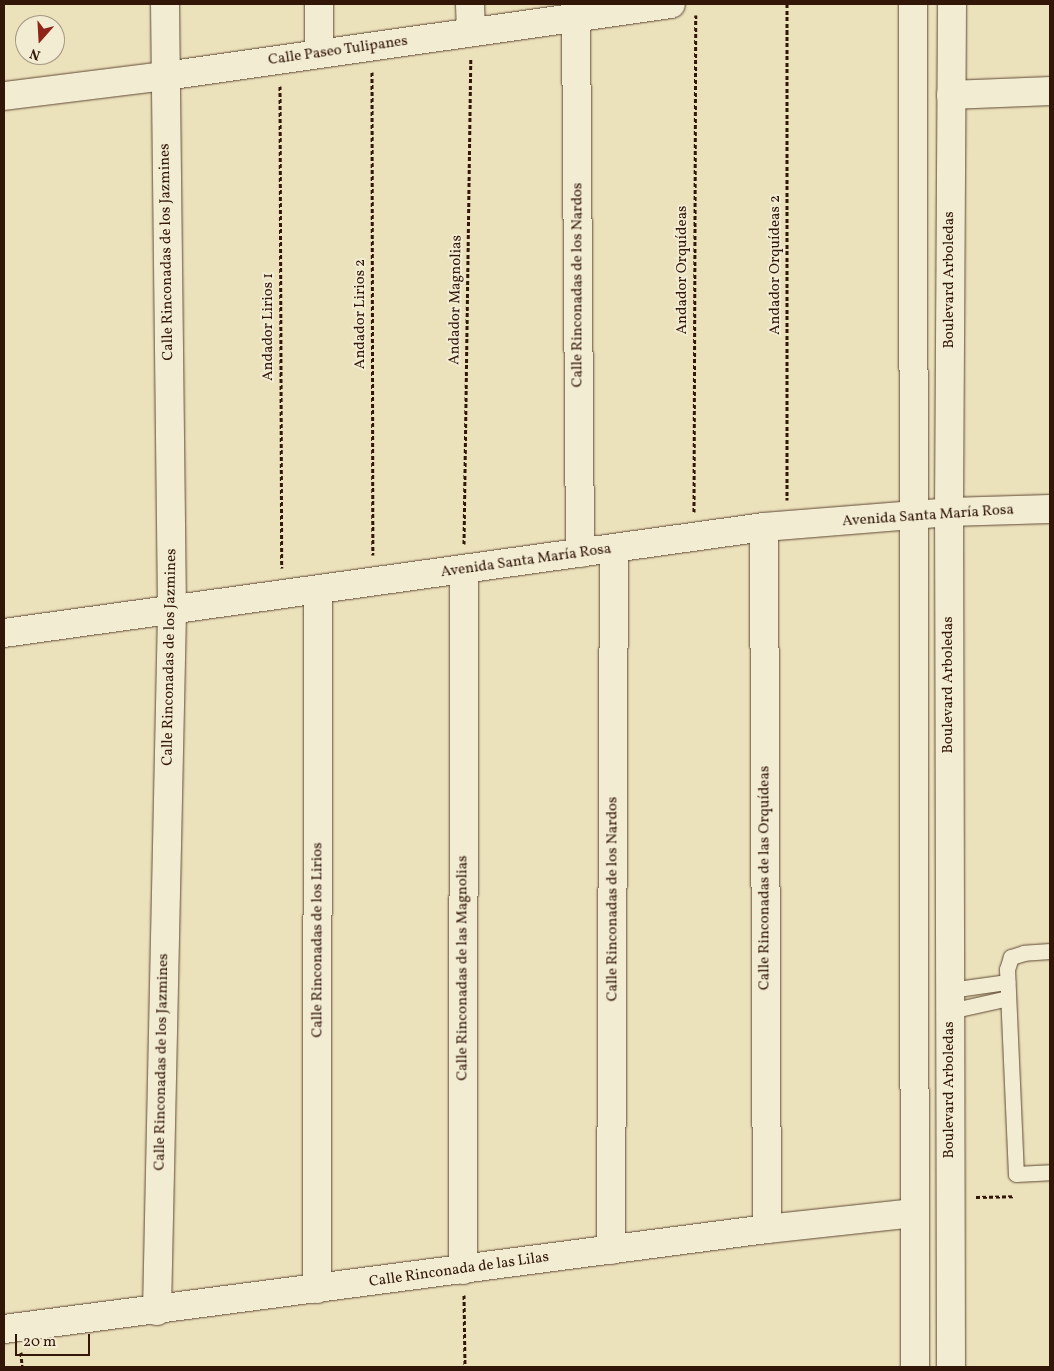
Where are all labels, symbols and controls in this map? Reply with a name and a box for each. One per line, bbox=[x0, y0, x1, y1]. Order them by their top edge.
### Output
north arrow bbox=[15, 15, 65, 65]
street label: Calle Paseo Tulipanes bbox=[267, 32, 409, 70]
text: N bbox=[27, 43, 43, 64]
street label: Calle Rinconadas de los Jazmines bbox=[156, 143, 178, 361]
street label: Calle Rinconadas de los Nardos bbox=[569, 183, 587, 387]
street label: Andador Orquídeas 2 bbox=[767, 195, 785, 335]
street label: Andador Orquídeas bbox=[674, 205, 692, 335]
street label: Boulevard Arboledas bbox=[941, 211, 959, 349]
street label: Andador Magnolias bbox=[446, 235, 466, 365]
street label: Andador Lirios 2 bbox=[352, 259, 370, 369]
street label: Andador Lirios 1 bbox=[260, 273, 278, 381]
street label: Avenida Santa María Rosa bbox=[842, 501, 1014, 531]
street label: Avenida Santa María Rosa bbox=[440, 540, 612, 582]
street label: Calle Rinconadas de los Jazmines bbox=[159, 548, 181, 766]
street label: Boulevard Arboledas bbox=[940, 616, 958, 754]
street label: Calle Rinconadas de las Orquídeas bbox=[756, 766, 774, 990]
street label: Calle Rinconadas de los Nardos bbox=[604, 797, 622, 1001]
street label: Calle Rinconadas de los Lirios bbox=[309, 842, 327, 1038]
street label: Calle Rinconadas de las Magnolias bbox=[454, 855, 472, 1081]
street label: Calle Rinconadas de los Jazmines bbox=[151, 953, 173, 1171]
street label: Boulevard Arboledas bbox=[941, 1021, 959, 1159]
street label: Calle Rinconada de las Lilas bbox=[368, 1248, 550, 1292]
scale bar bbox=[18, 1324, 92, 1356]
text: 20 m bbox=[23, 1332, 56, 1353]

